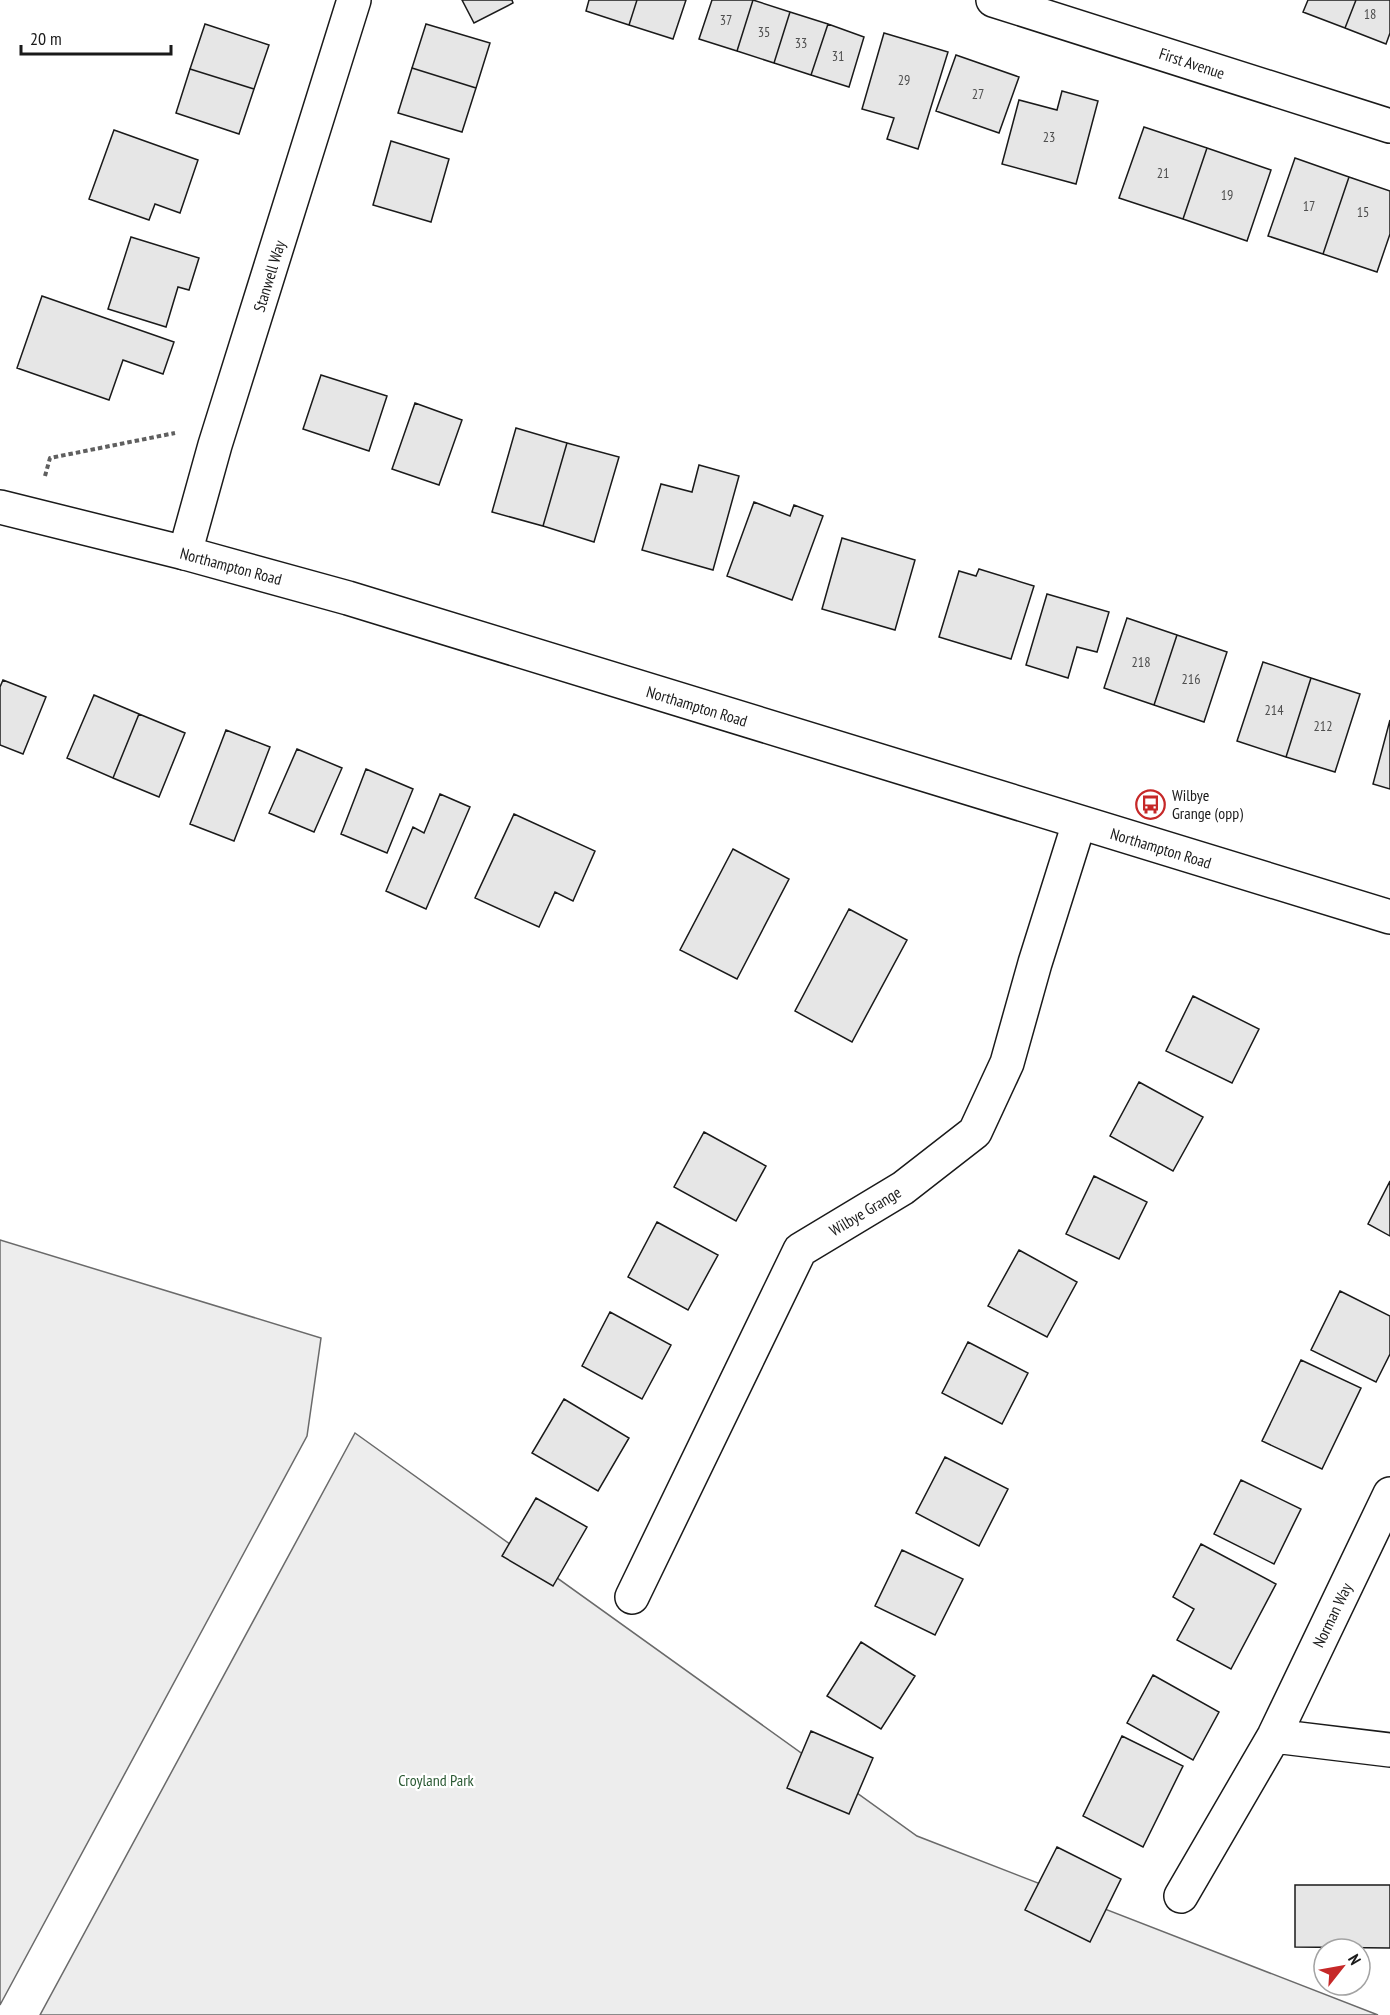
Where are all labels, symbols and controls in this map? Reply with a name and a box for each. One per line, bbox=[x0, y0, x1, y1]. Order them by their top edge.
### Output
house number: 18 bbox=[1364, 5, 1376, 23]
house number: 37 bbox=[720, 11, 732, 29]
scale bar bbox=[21, 18, 171, 56]
house number: 35 bbox=[758, 23, 770, 41]
text: 20 m bbox=[30, 27, 62, 50]
house number: 33 bbox=[795, 34, 807, 52]
street label: First Avenue bbox=[1157, 43, 1227, 83]
house number: 31 bbox=[832, 47, 844, 65]
house number: 29 bbox=[898, 71, 910, 89]
house number: 27 bbox=[972, 85, 984, 103]
house number: 23 bbox=[1043, 128, 1055, 146]
house number: 21 bbox=[1157, 164, 1169, 182]
house number: 19 bbox=[1221, 186, 1233, 204]
house number: 17 bbox=[1303, 197, 1315, 215]
house number: 15 bbox=[1357, 203, 1369, 221]
street label: Stanwell Way bbox=[249, 238, 289, 314]
street label: Northampton Road bbox=[178, 543, 284, 589]
house number: 218 bbox=[1132, 653, 1150, 671]
house number: 216 bbox=[1182, 670, 1200, 688]
street label: Northampton Road bbox=[644, 681, 750, 731]
house number: 214 bbox=[1265, 701, 1284, 719]
house number: 212 bbox=[1314, 717, 1332, 735]
place label: Wilbye Grange (opp) bbox=[1172, 785, 1243, 823]
bus stop icon: Wilbye Grange (opp) bbox=[1135, 788, 1167, 820]
street label: Northampton Road bbox=[1108, 823, 1214, 873]
street label: Wilbye Grange bbox=[826, 1182, 904, 1240]
street label: Norman Way bbox=[1308, 1579, 1356, 1651]
park label: Croyland Park bbox=[398, 1770, 475, 1790]
north arrow bbox=[1312, 1937, 1372, 1997]
text: N bbox=[1344, 1950, 1366, 1968]

